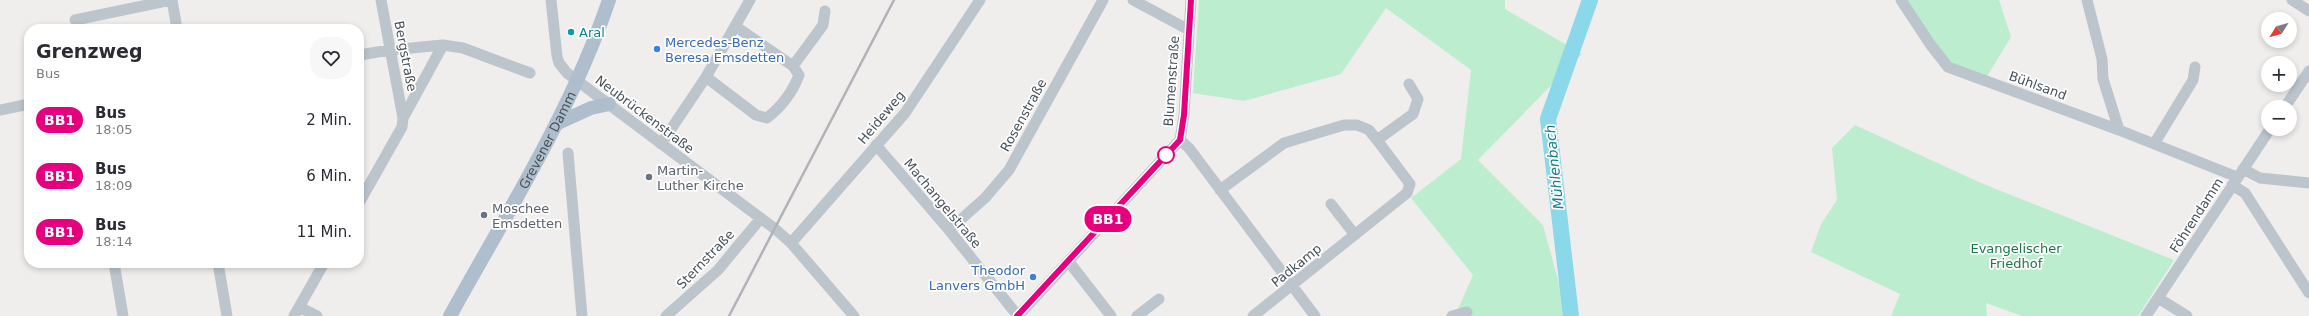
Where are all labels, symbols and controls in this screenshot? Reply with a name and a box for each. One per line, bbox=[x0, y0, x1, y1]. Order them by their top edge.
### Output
north arrow bbox=[2261, 12, 2297, 48]
map controls bbox=[2261, 12, 2297, 136]
street label: Bergstraße bbox=[391, 19, 420, 93]
place label: Aral bbox=[579, 25, 605, 40]
marker: Aral bbox=[566, 27, 576, 37]
place label: Mercedes-Benz Beresa Emsdetten bbox=[665, 35, 784, 65]
street label: Blumenstraße bbox=[1161, 35, 1182, 127]
button: heart bbox=[310, 37, 352, 79]
text: Grenzweg bbox=[36, 40, 142, 62]
marker: Mercedes-Benz Beresa Emsdetten bbox=[652, 44, 662, 54]
button: + bbox=[2261, 56, 2297, 92]
text: Bus bbox=[36, 66, 60, 81]
street label: Bühlsand bbox=[2007, 68, 2069, 103]
street label: Neubrückenstraße bbox=[592, 72, 697, 156]
street label: Rosenstraße bbox=[997, 76, 1050, 154]
street label: Heideweg bbox=[855, 88, 908, 147]
street label: Grevener Damm bbox=[516, 89, 579, 192]
button: − bbox=[2261, 100, 2297, 136]
text: Bus bbox=[95, 104, 126, 122]
text: 2 Min. bbox=[306, 111, 352, 129]
text: BB1 bbox=[44, 112, 75, 128]
text: 18:05 bbox=[95, 122, 133, 137]
water label: Mühlenbach bbox=[1542, 124, 1566, 210]
unlabelled marker bbox=[1157, 146, 1175, 164]
street label: Machangelstraße bbox=[901, 156, 984, 251]
text: Bus bbox=[95, 160, 126, 178]
place label: Martin- Luther Kirche bbox=[657, 163, 744, 193]
text: 6 Min. bbox=[306, 167, 352, 185]
text: BB1 bbox=[44, 168, 75, 184]
marker: Martin- Luther Kirche bbox=[644, 172, 654, 182]
street label: Föhrendamm bbox=[2167, 175, 2226, 255]
text: 18:09 bbox=[95, 178, 133, 193]
place label: Moschee Emsdetten bbox=[492, 201, 562, 231]
line badge: BB1 bbox=[1085, 206, 1131, 232]
marker: Moschee Emsdetten bbox=[479, 210, 489, 220]
text: BB1 bbox=[1092, 211, 1124, 227]
text: Bus bbox=[95, 216, 126, 234]
text: 11 Min. bbox=[297, 223, 352, 241]
text: BB1 bbox=[44, 224, 75, 240]
street label: Sternstraße bbox=[674, 227, 737, 292]
text: 18:14 bbox=[95, 234, 133, 249]
street label: Padkamp bbox=[1268, 241, 1324, 290]
park label: Evangelischer Friedhof bbox=[1970, 241, 2062, 271]
place label: Theodor Lanvers GmbH bbox=[929, 263, 1026, 293]
marker: Theodor Lanvers GmbH bbox=[1028, 272, 1038, 282]

